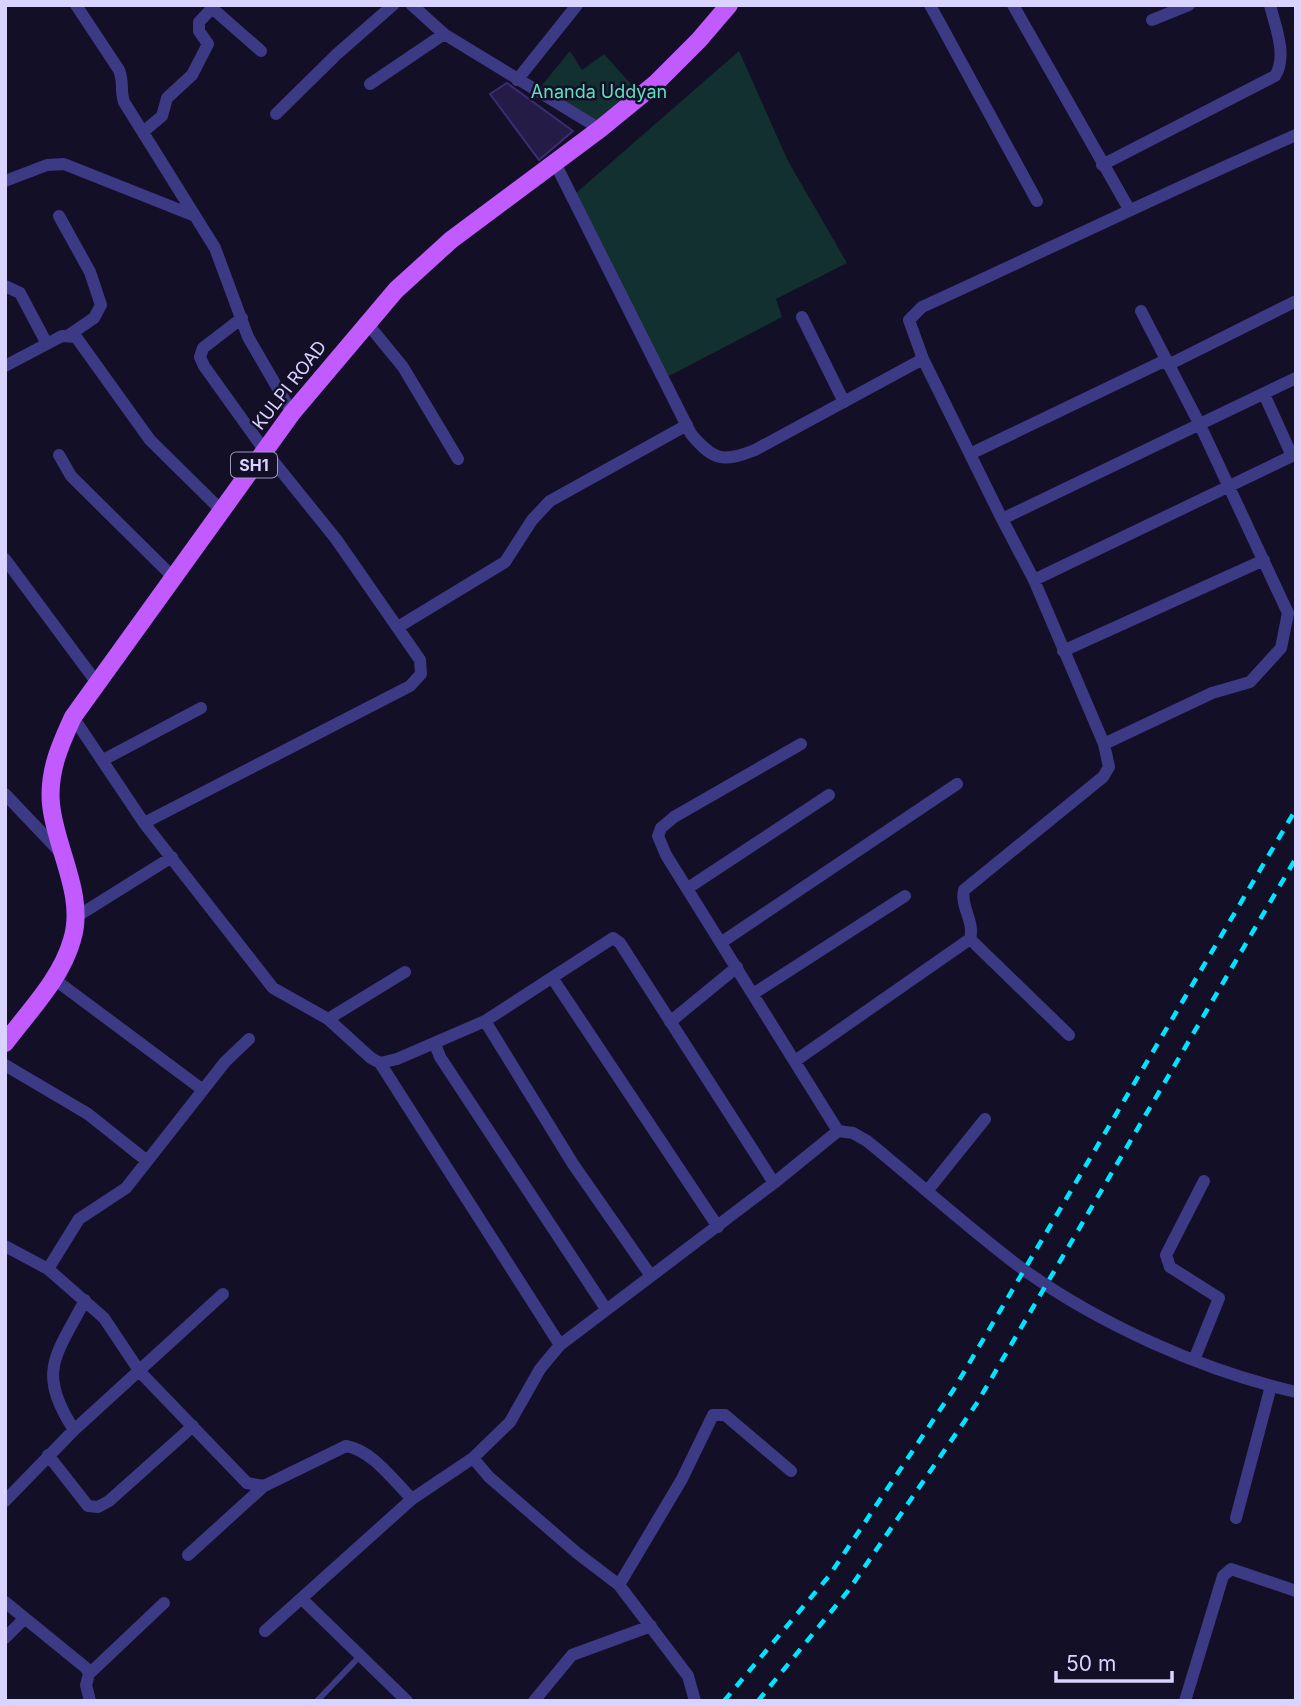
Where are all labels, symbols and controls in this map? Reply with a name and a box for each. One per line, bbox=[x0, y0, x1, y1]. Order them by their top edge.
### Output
park label: Ananda Uddyan bbox=[531, 81, 667, 102]
street label: KULPI ROAD bbox=[248, 336, 330, 434]
road number: SH1 bbox=[231, 452, 277, 478]
scale bar bbox=[1056, 1640, 1172, 1684]
text: 50 m bbox=[1066, 1651, 1116, 1676]

